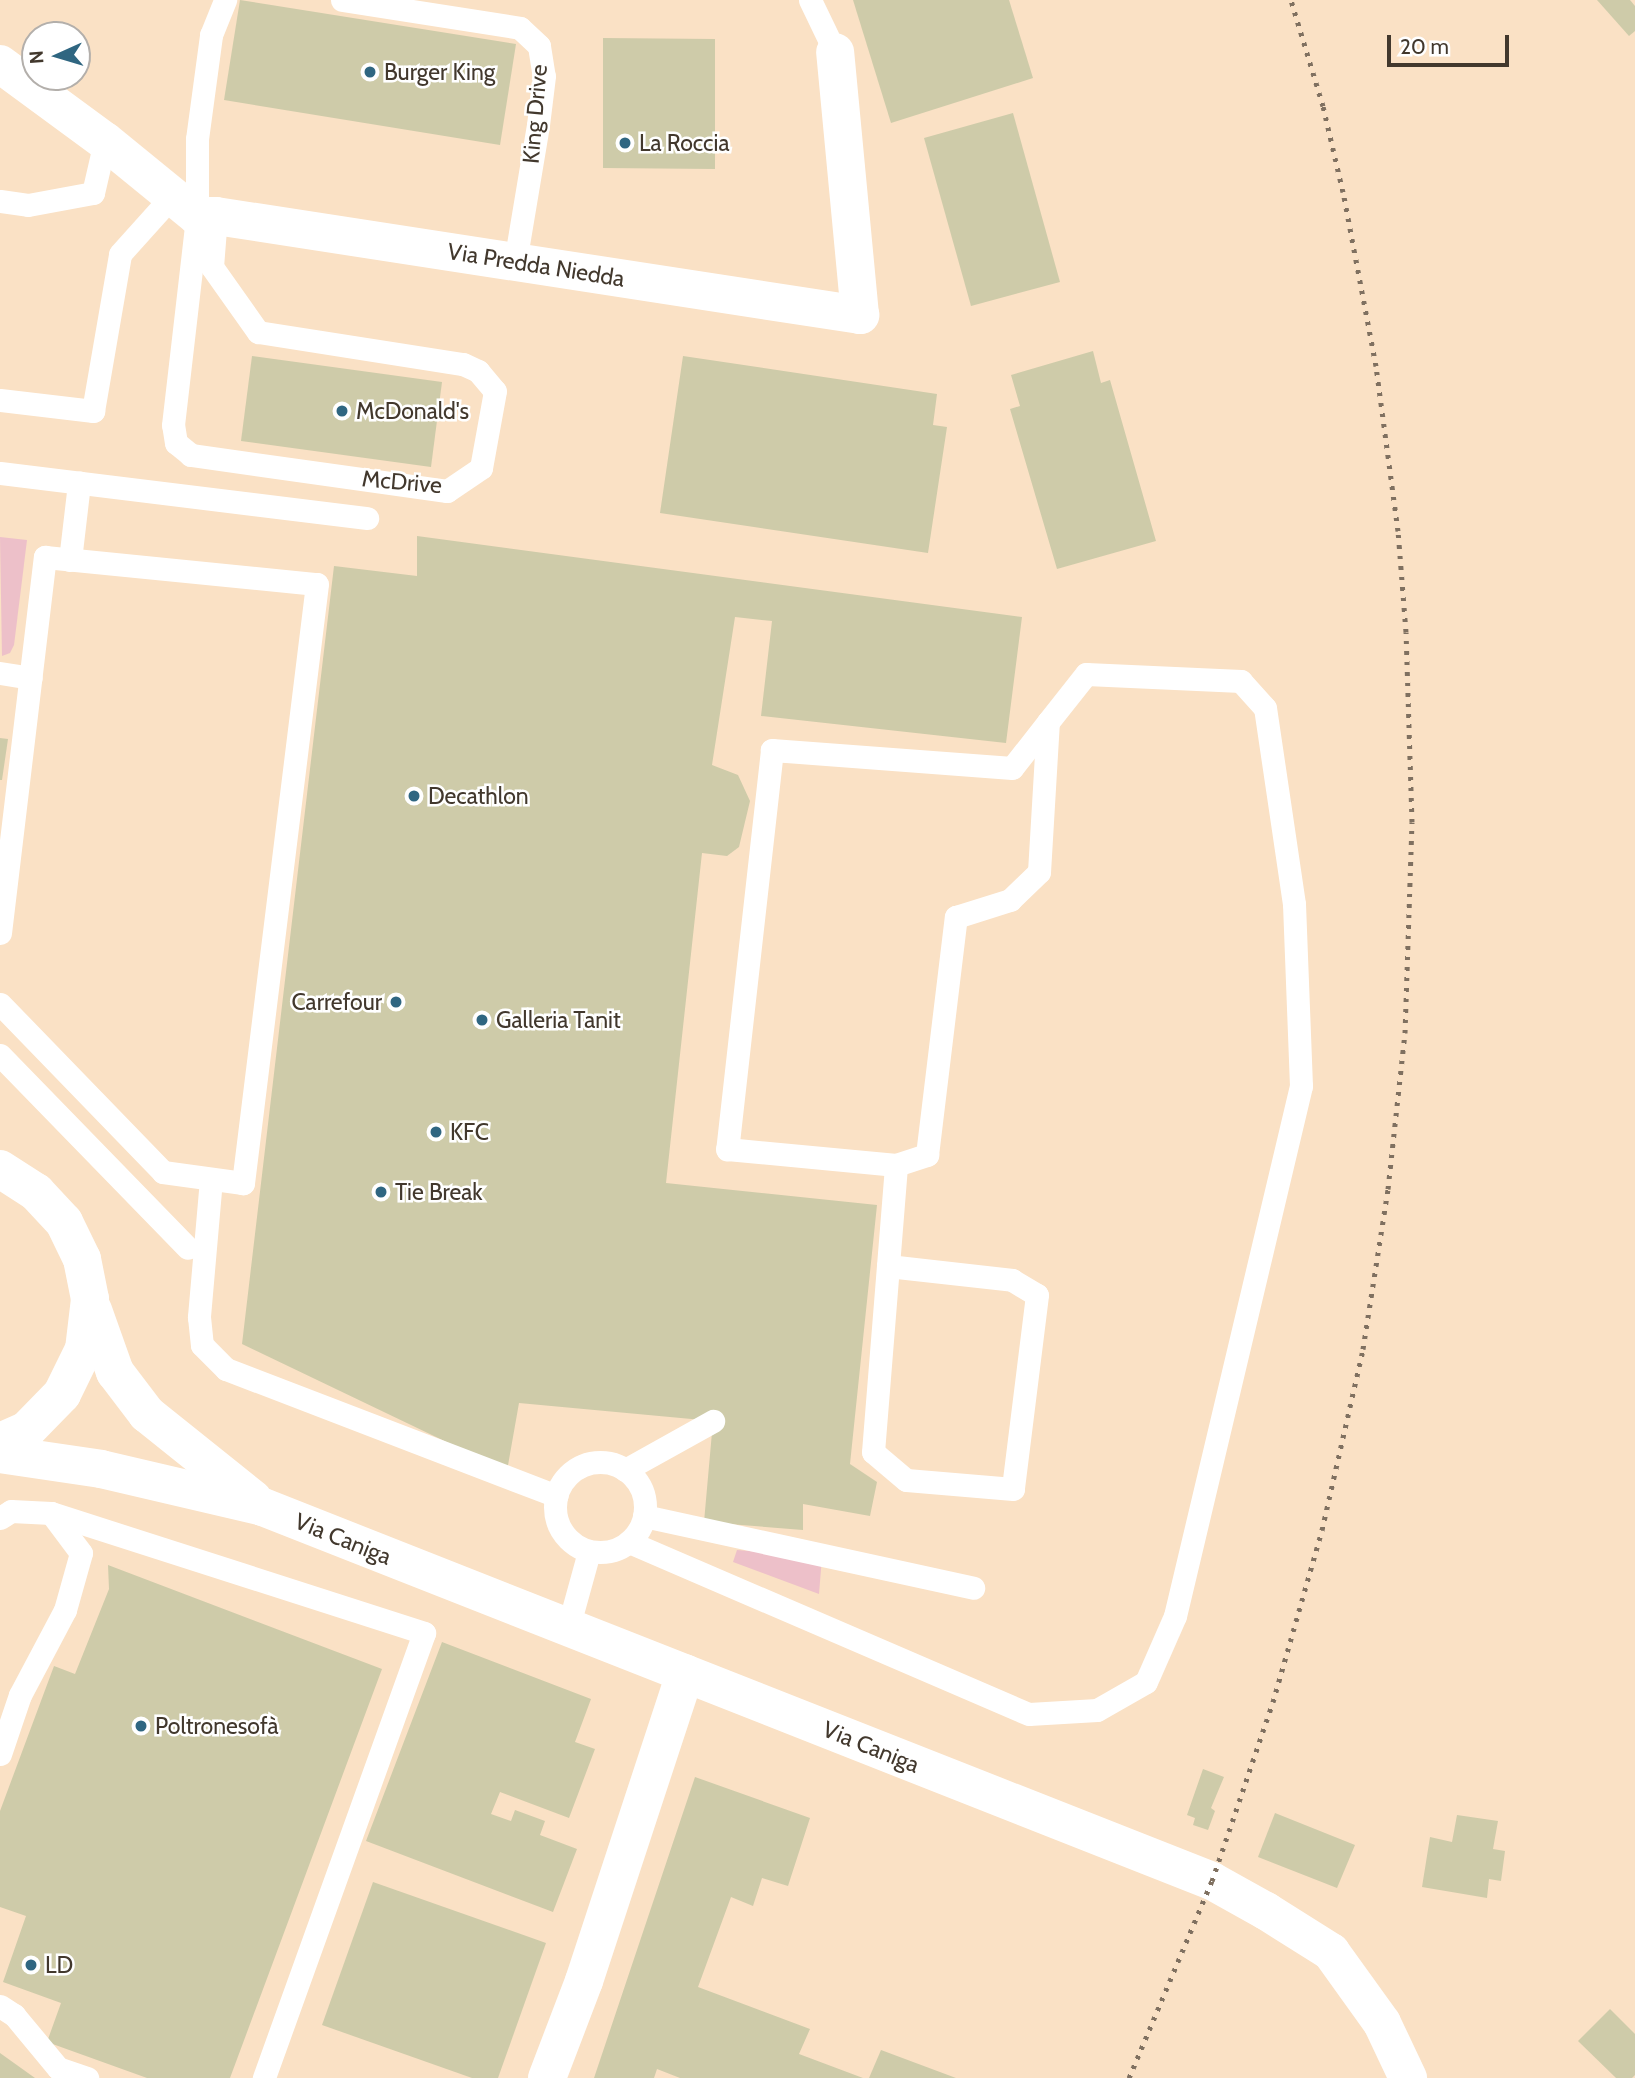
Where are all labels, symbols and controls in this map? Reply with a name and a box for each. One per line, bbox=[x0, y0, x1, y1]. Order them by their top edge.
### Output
north arrow bbox=[21, 21, 91, 91]
scale bar bbox=[1390, 21, 1512, 65]
text: 20 m bbox=[1400, 34, 1449, 59]
text: N bbox=[25, 50, 48, 65]
place label: Burger King bbox=[384, 58, 495, 86]
street label: King Drive bbox=[517, 63, 553, 165]
marker: Burger King bbox=[362, 64, 378, 80]
place label: La Roccia bbox=[639, 129, 729, 157]
marker: La Roccia bbox=[617, 135, 633, 151]
street label: Via Predda Niedda bbox=[446, 237, 626, 293]
place label: McDonald's bbox=[356, 397, 469, 425]
marker: McDonald's bbox=[334, 403, 350, 419]
street label: McDrive bbox=[361, 465, 443, 499]
place label: Decathlon bbox=[428, 782, 529, 810]
marker: Decathlon bbox=[406, 788, 422, 804]
place label: Carrefour bbox=[291, 988, 382, 1016]
marker: Carrefour bbox=[388, 994, 404, 1010]
place label: Galleria Tanit bbox=[496, 1006, 621, 1034]
marker: Galleria Tanit bbox=[474, 1012, 490, 1028]
place label: KFC bbox=[450, 1118, 489, 1146]
marker: KFC bbox=[428, 1124, 444, 1140]
place label: Tie Break bbox=[395, 1178, 483, 1206]
marker: Tie Break bbox=[373, 1184, 389, 1200]
street label: Via Caniga bbox=[291, 1507, 395, 1571]
place label: Poltronesofà bbox=[155, 1712, 278, 1740]
street label: Via Caniga bbox=[819, 1715, 923, 1779]
marker: Poltronesofà bbox=[133, 1718, 149, 1734]
place label: LD bbox=[45, 1951, 73, 1979]
marker: LD bbox=[23, 1957, 39, 1973]

